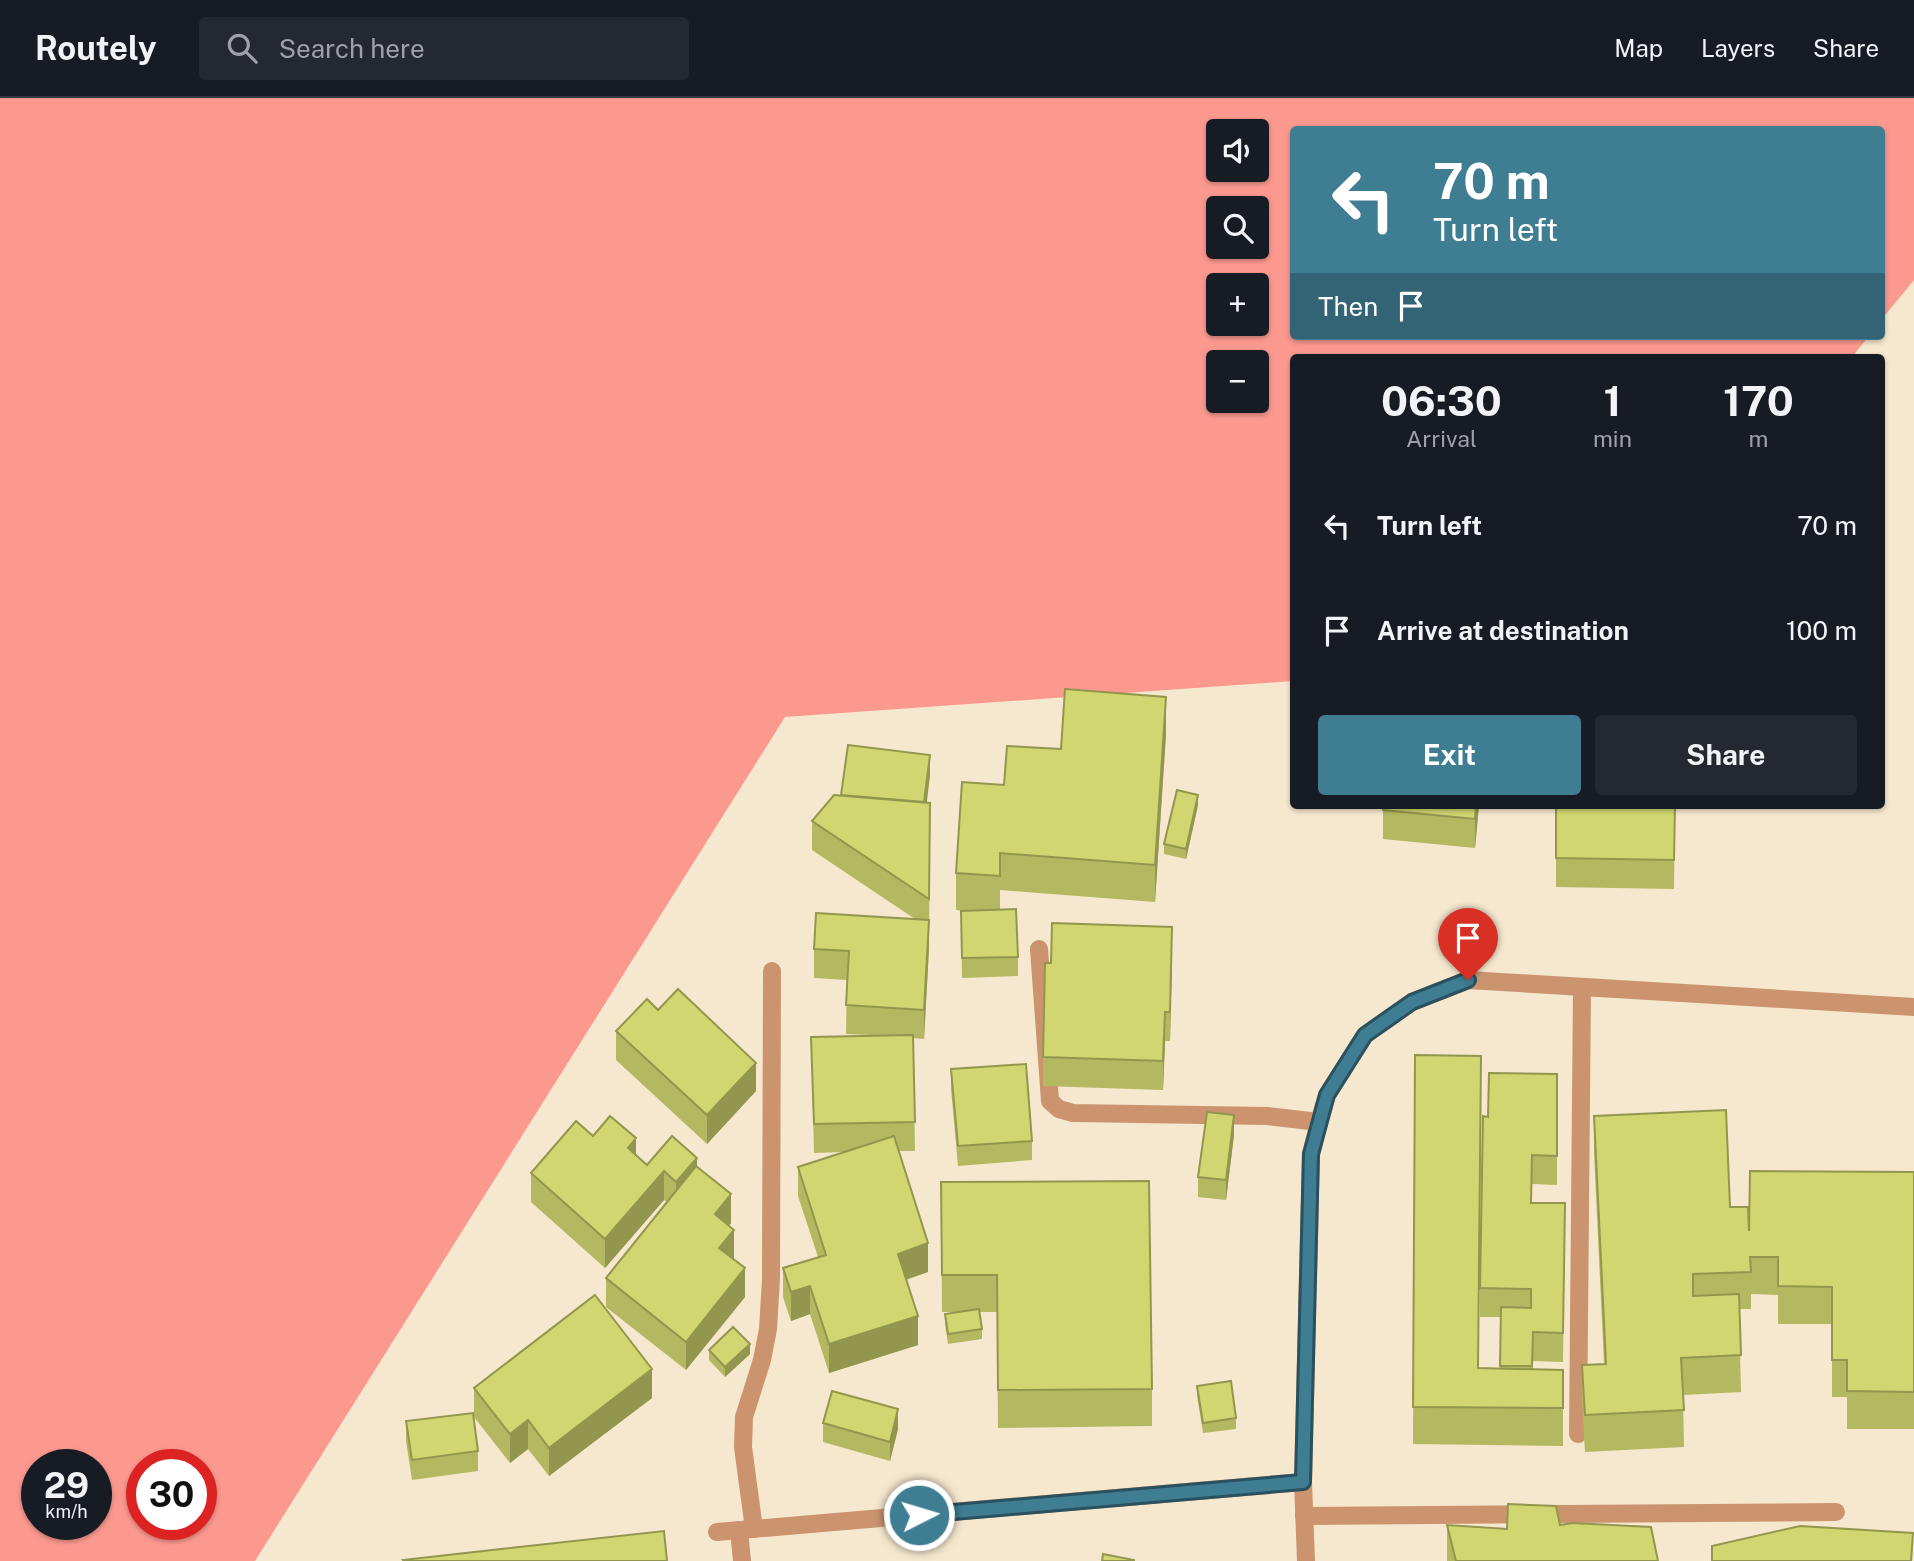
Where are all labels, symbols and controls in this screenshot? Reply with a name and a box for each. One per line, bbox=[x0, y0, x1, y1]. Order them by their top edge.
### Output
search box bbox=[199, 17, 689, 80]
text: Routely bbox=[35, 29, 157, 67]
icon: search bbox=[223, 29, 261, 67]
text: Search here bbox=[279, 33, 425, 64]
text: Map bbox=[1614, 34, 1663, 62]
text: Layers bbox=[1701, 34, 1775, 62]
text: Share bbox=[1813, 34, 1879, 62]
map controls bbox=[1206, 119, 1269, 413]
button: sound bbox=[1206, 119, 1269, 182]
text: 70 m bbox=[1433, 152, 1550, 210]
icon: left bbox=[1318, 154, 1409, 245]
button: search bbox=[1206, 196, 1269, 259]
text: Turn left bbox=[1433, 211, 1558, 248]
button: + bbox=[1206, 273, 1269, 336]
icon: arrive bbox=[1392, 287, 1430, 325]
text: Then bbox=[1318, 291, 1378, 322]
button: − bbox=[1206, 350, 1269, 413]
text: 06:30 bbox=[1381, 376, 1502, 425]
text: 1 bbox=[1603, 376, 1621, 425]
text: 170 bbox=[1723, 376, 1794, 425]
text: Arrival bbox=[1406, 425, 1477, 452]
text: min bbox=[1593, 425, 1632, 452]
text: m bbox=[1749, 425, 1768, 452]
icon: left bbox=[1318, 507, 1356, 545]
text: Turn left bbox=[1377, 510, 1482, 541]
text: 70 m bbox=[1797, 510, 1857, 541]
icon: arrive bbox=[1318, 612, 1356, 650]
text: Arrive at destination bbox=[1377, 615, 1629, 646]
text: 100 m bbox=[1786, 615, 1857, 646]
button: Exit bbox=[1318, 715, 1581, 795]
button: Share bbox=[1595, 715, 1857, 795]
pin bbox=[1438, 908, 1498, 980]
icon: arrive bbox=[1449, 919, 1487, 957]
speed limit sign: 30 bbox=[126, 1449, 217, 1540]
text: 29 bbox=[44, 1465, 89, 1506]
position arrow bbox=[882, 1478, 956, 1552]
text: km/h bbox=[45, 1501, 88, 1522]

